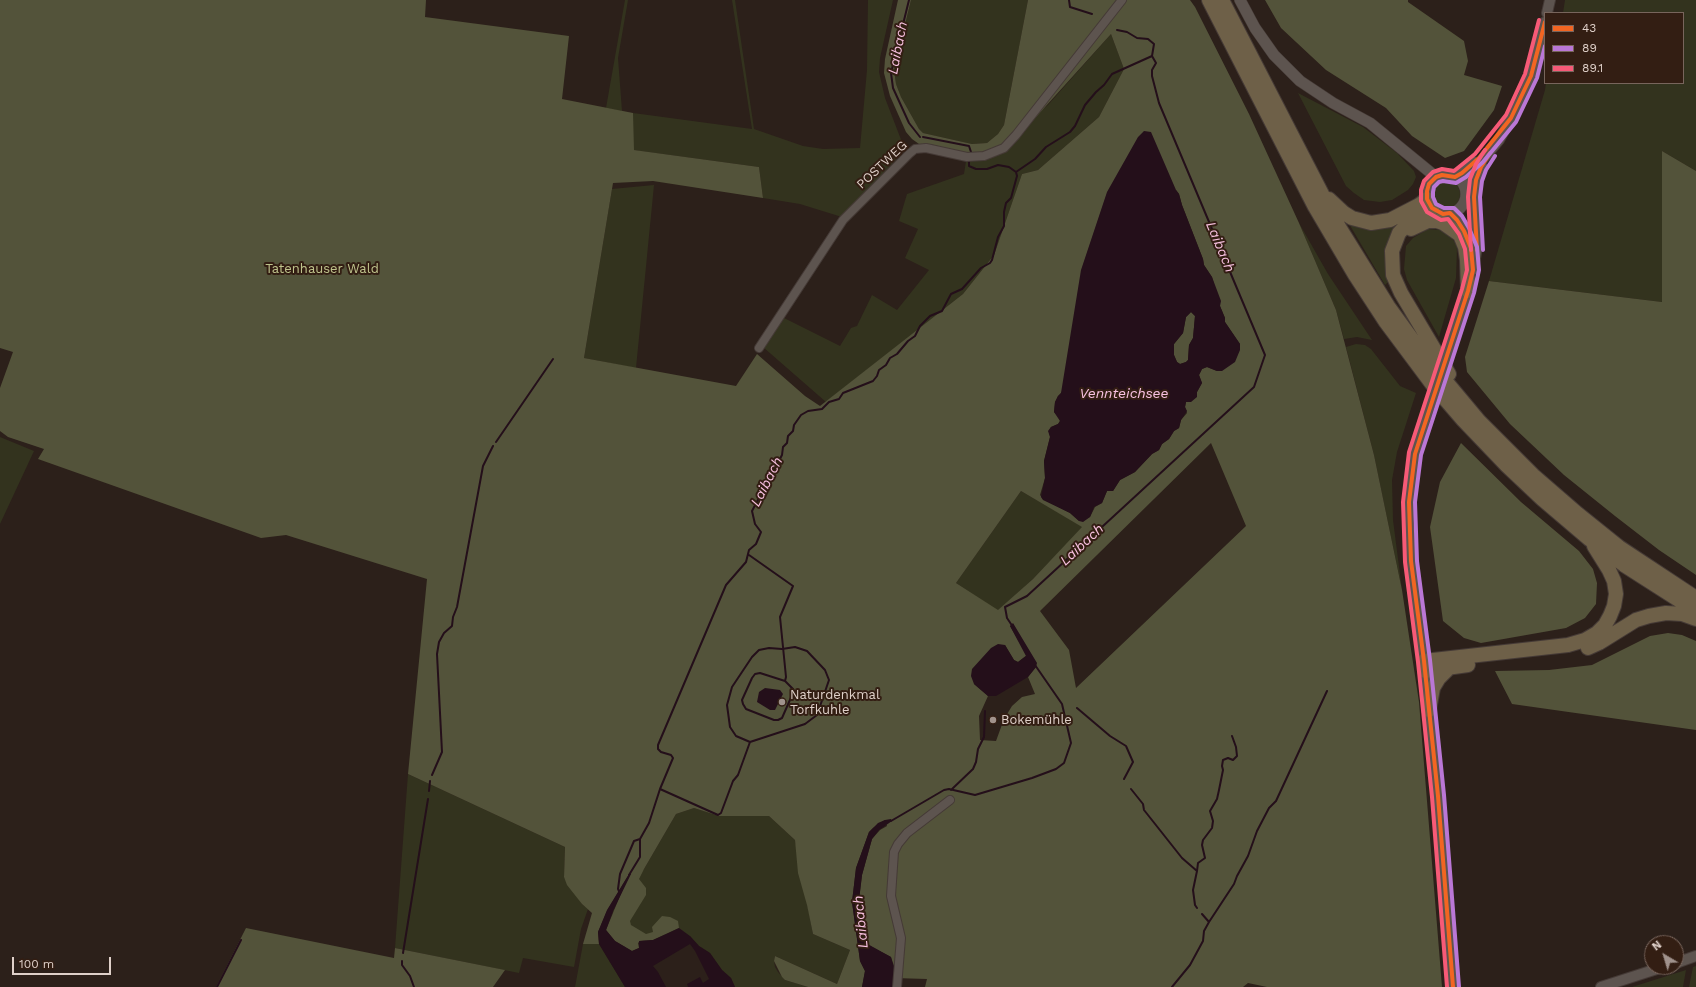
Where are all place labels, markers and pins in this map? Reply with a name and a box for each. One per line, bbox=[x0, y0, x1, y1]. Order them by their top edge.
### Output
place label: Naturdenkmal Torfkuhle bbox=[790, 687, 880, 718]
marker: Naturdenkmal Torfkuhle bbox=[777, 697, 787, 707]
place label: Bokemühle bbox=[1001, 712, 1072, 728]
marker: Bokemühle bbox=[988, 715, 998, 725]

